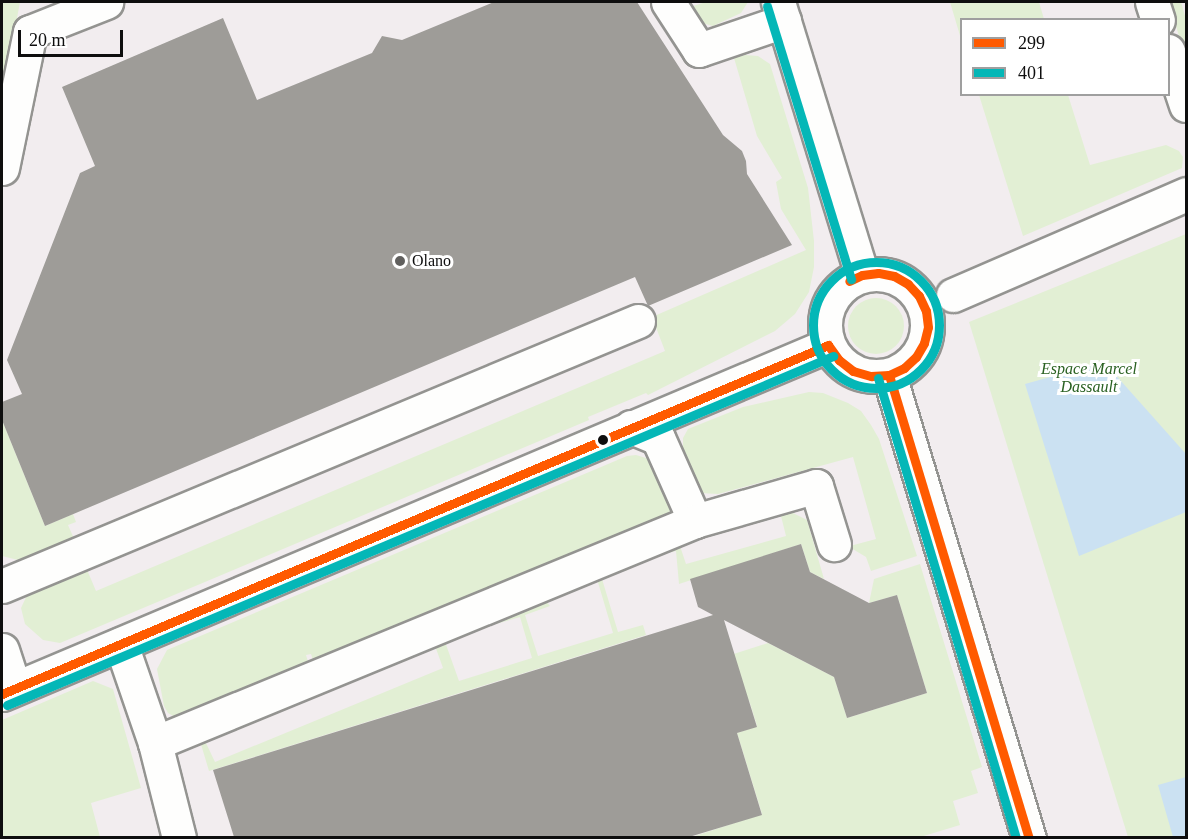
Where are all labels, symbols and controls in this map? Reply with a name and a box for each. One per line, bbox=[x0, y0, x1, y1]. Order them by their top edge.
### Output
scale bar bbox=[21, 18, 126, 56]
legend bbox=[960, 18, 1170, 96]
text: 20 m bbox=[29, 30, 66, 50]
text: 299 bbox=[1018, 33, 1045, 53]
text: 401 bbox=[1018, 63, 1045, 83]
place label: Olano bbox=[412, 251, 451, 271]
marker: Olano bbox=[393, 254, 407, 268]
park label: Espace Marcel Dassault bbox=[1041, 359, 1137, 397]
unlabelled marker bbox=[597, 434, 609, 446]

